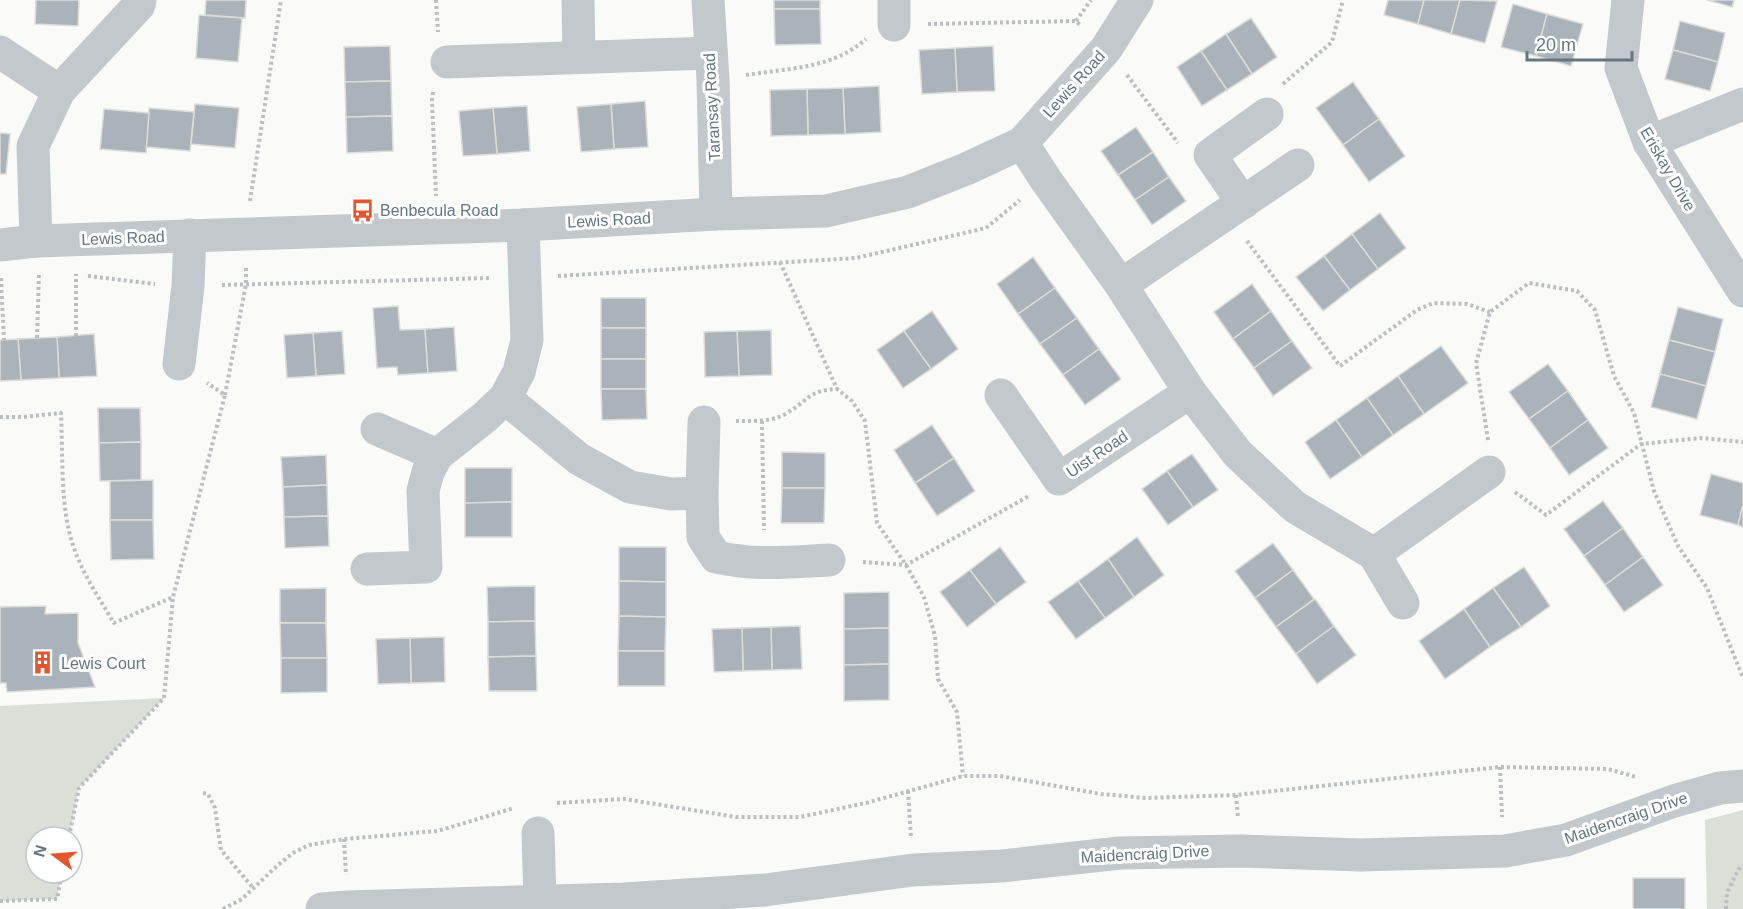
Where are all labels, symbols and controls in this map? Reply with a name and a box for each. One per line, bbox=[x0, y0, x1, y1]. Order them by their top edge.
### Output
scale bar bbox=[1527, 24, 1632, 62]
text: 20 m bbox=[1536, 35, 1576, 55]
street label: Lewis Road bbox=[1040, 47, 1108, 121]
street label: Taransay Road bbox=[701, 53, 723, 161]
street label: Eriskay Drive bbox=[1637, 124, 1699, 214]
bus stop icon: Benbecula Road bbox=[349, 197, 375, 223]
place label: Benbecula Road bbox=[380, 202, 498, 219]
street label: Lewis Road bbox=[567, 209, 651, 231]
street label: Lewis Road bbox=[81, 228, 165, 248]
street label: Uist Road bbox=[1063, 427, 1131, 481]
building icon: Lewis Court bbox=[30, 650, 56, 676]
place label: Lewis Court bbox=[61, 655, 146, 672]
street label: Maidencraig Drive bbox=[1562, 789, 1690, 847]
north arrow bbox=[24, 825, 84, 885]
street label: Maidencraig Drive bbox=[1080, 842, 1210, 866]
text: N bbox=[30, 843, 50, 859]

